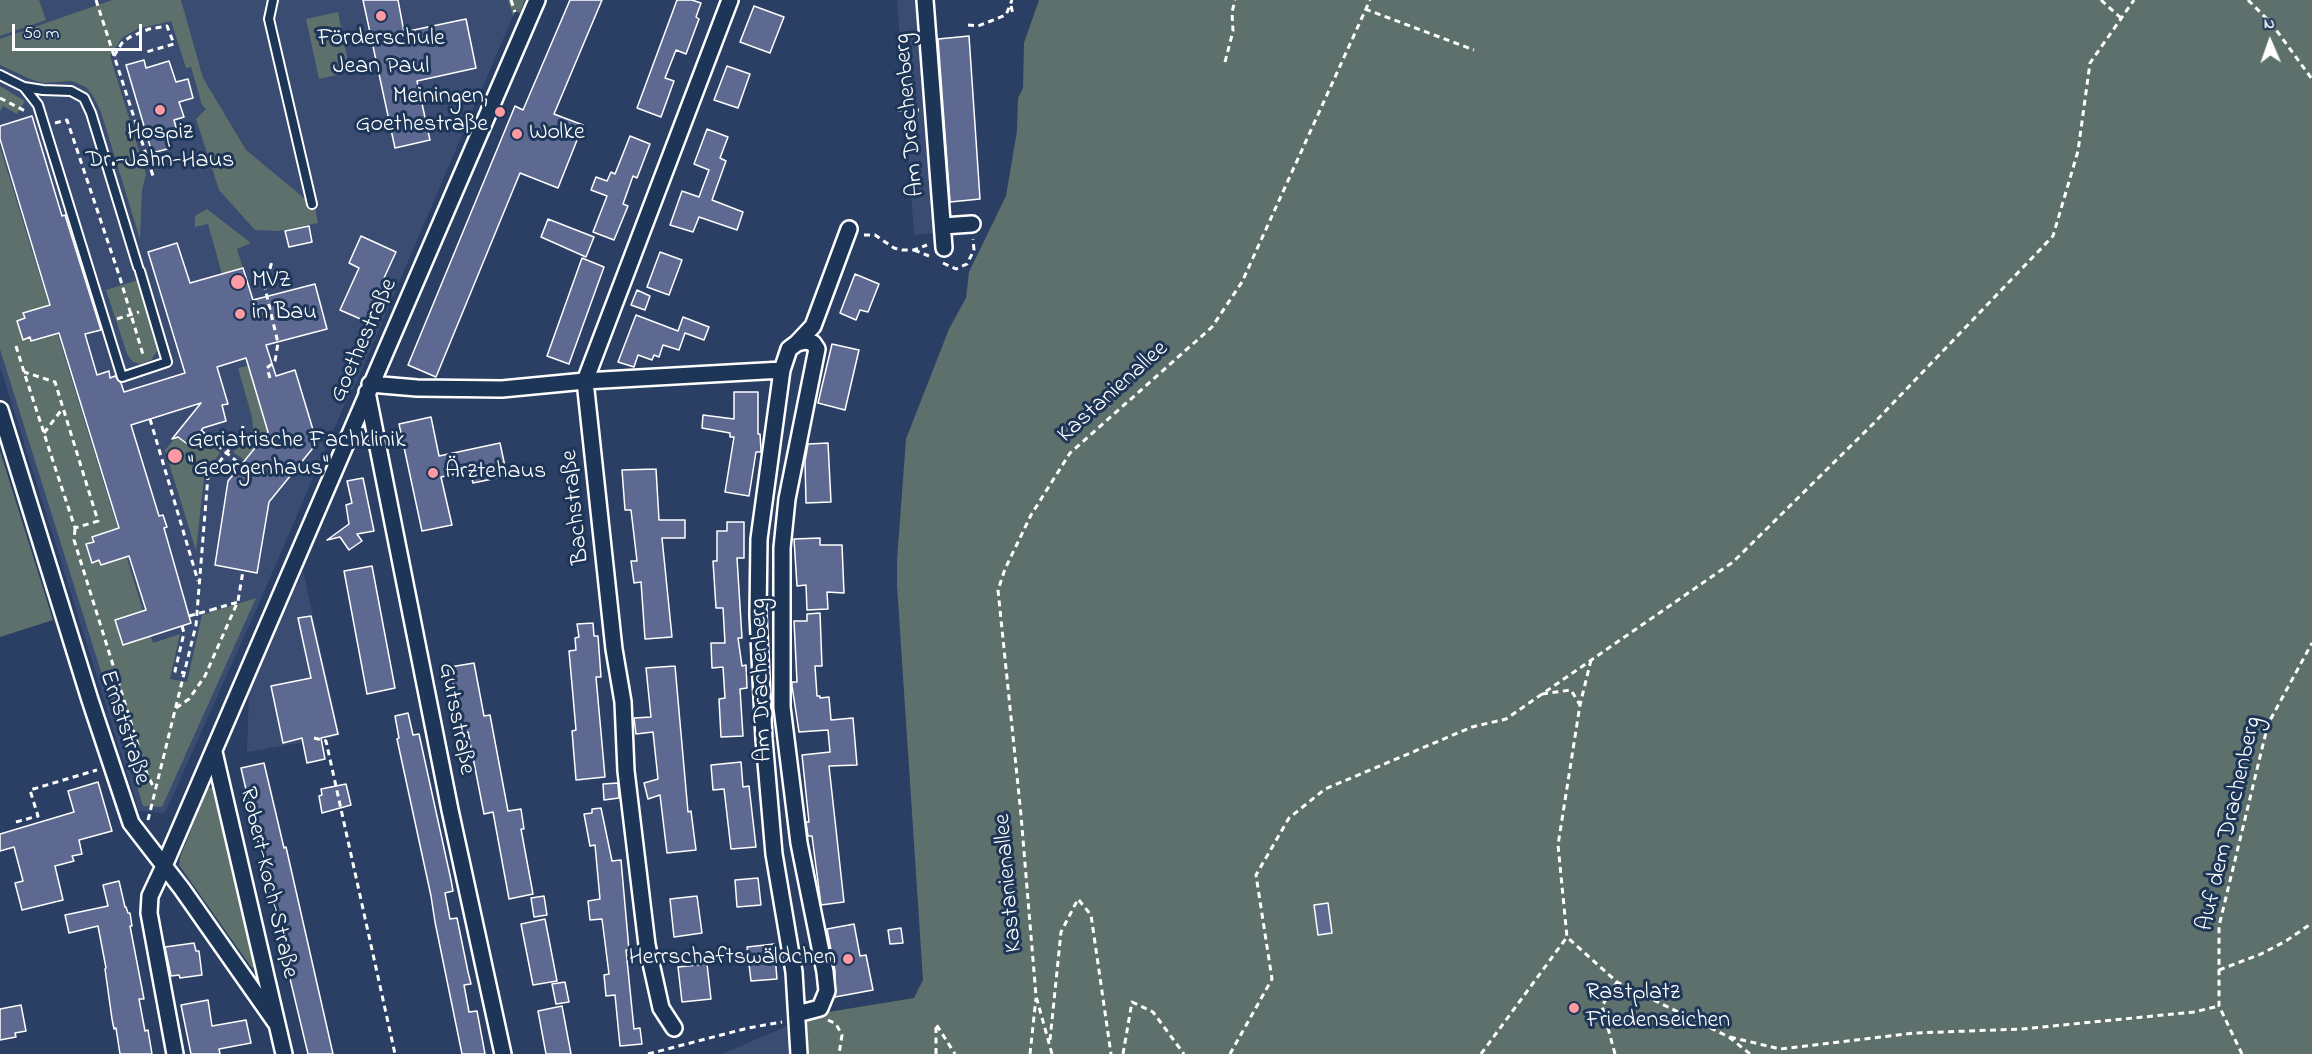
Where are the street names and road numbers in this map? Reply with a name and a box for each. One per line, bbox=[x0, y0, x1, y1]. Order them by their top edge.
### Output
street label: Am Drachenberg bbox=[890, 32, 932, 198]
street label: Goethestraße bbox=[325, 275, 405, 407]
street label: Kastanienallee bbox=[1053, 336, 1175, 450]
street label: Bachstraße bbox=[557, 448, 597, 566]
street label: Am Drachenberg bbox=[746, 598, 780, 762]
street label: Gutsstraße bbox=[430, 661, 480, 777]
street label: Ernststraße bbox=[91, 667, 155, 789]
street label: Auf dem Drachenberg bbox=[2192, 714, 2270, 934]
street label: Robert-Koch-Straße bbox=[231, 785, 303, 981]
street label: Kastanienallee bbox=[990, 812, 1030, 954]

